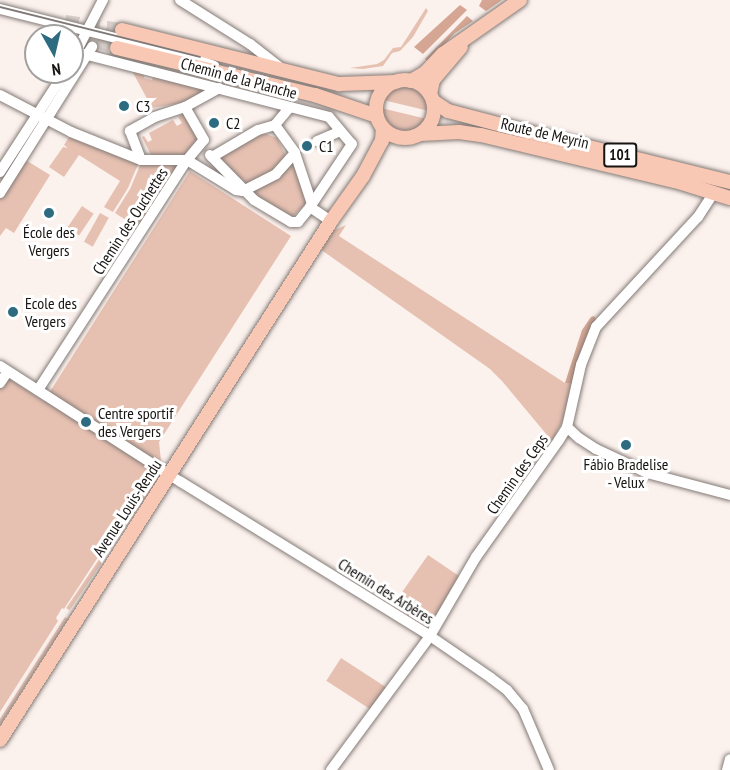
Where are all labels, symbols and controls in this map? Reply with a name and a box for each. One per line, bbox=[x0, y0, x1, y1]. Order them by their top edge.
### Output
north arrow bbox=[24, 24, 84, 84]
street label: Chemin de la Planche bbox=[179, 53, 299, 103]
text: N bbox=[51, 59, 62, 80]
place label: C3 bbox=[136, 96, 151, 116]
marker: C3 bbox=[117, 99, 131, 113]
place label: C2 bbox=[226, 113, 241, 133]
street label: Route de Meyrin bbox=[499, 114, 591, 152]
marker: C2 bbox=[207, 116, 221, 130]
place label: C1 bbox=[319, 136, 334, 156]
marker: C1 bbox=[300, 139, 314, 153]
road number: 101 bbox=[602, 143, 638, 167]
street label: Chemin des Ouchettes bbox=[88, 164, 172, 278]
marker: École des Vergers bbox=[42, 206, 56, 220]
place label: École des Vergers bbox=[23, 222, 75, 260]
place label: Ecole des Vergers bbox=[25, 293, 77, 331]
marker: Ecole des Vergers bbox=[6, 305, 20, 319]
place label: Centre sportif des Vergers bbox=[98, 403, 173, 441]
marker: Centre sportif des Vergers bbox=[79, 415, 93, 429]
street label: Chemin des Ceps bbox=[482, 430, 552, 518]
marker: Fábio Bradelise - Velux bbox=[619, 438, 633, 452]
place label: Fábio Bradelise - Velux bbox=[584, 454, 668, 492]
street label: Avenue Louis-Rendu bbox=[89, 456, 165, 560]
street label: Chemin des Arbères bbox=[334, 554, 438, 628]

